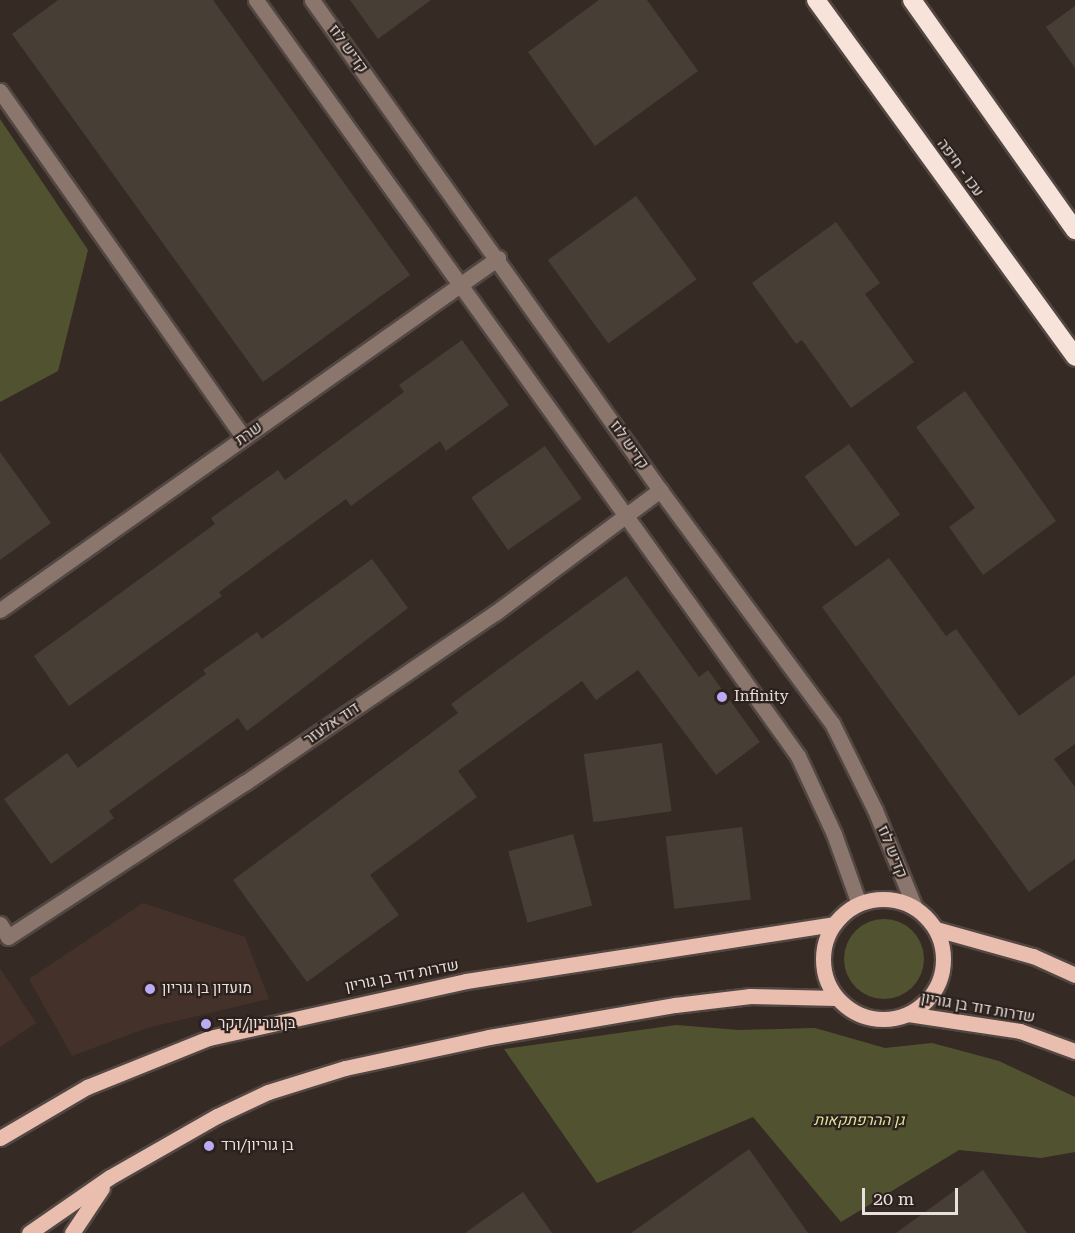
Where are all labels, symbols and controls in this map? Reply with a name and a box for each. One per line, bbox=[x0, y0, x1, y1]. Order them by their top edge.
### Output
street label: קדיש לוז bbox=[325, 22, 371, 76]
street label: עכו - חיפה bbox=[933, 136, 987, 200]
street label: קדיש לוז bbox=[606, 417, 652, 473]
street label: שרת bbox=[232, 418, 266, 450]
place label: Infinity bbox=[734, 688, 788, 706]
marker: Infinity bbox=[715, 690, 729, 704]
street label: דוד אלעזר bbox=[301, 699, 363, 749]
street label: קדיש לוז bbox=[873, 823, 911, 881]
street label: שדרות דוד בן גוריון bbox=[344, 956, 460, 996]
place label: מועדון בן גוריון bbox=[162, 980, 252, 998]
marker: מועדון בן גוריון bbox=[143, 982, 157, 996]
street label: שדרות דוד בן גוריון bbox=[920, 989, 1036, 1027]
place label: בן גוריון/דקר bbox=[218, 1015, 296, 1033]
marker: בן גוריון/דקר bbox=[199, 1017, 213, 1031]
park label: גן ההרפתקאות bbox=[814, 1112, 904, 1130]
place label: בן גוריון/ורד bbox=[221, 1137, 294, 1155]
marker: בן גוריון/ורד bbox=[202, 1139, 216, 1153]
scale bar bbox=[865, 1176, 961, 1214]
text: 20 m bbox=[873, 1188, 914, 1209]

